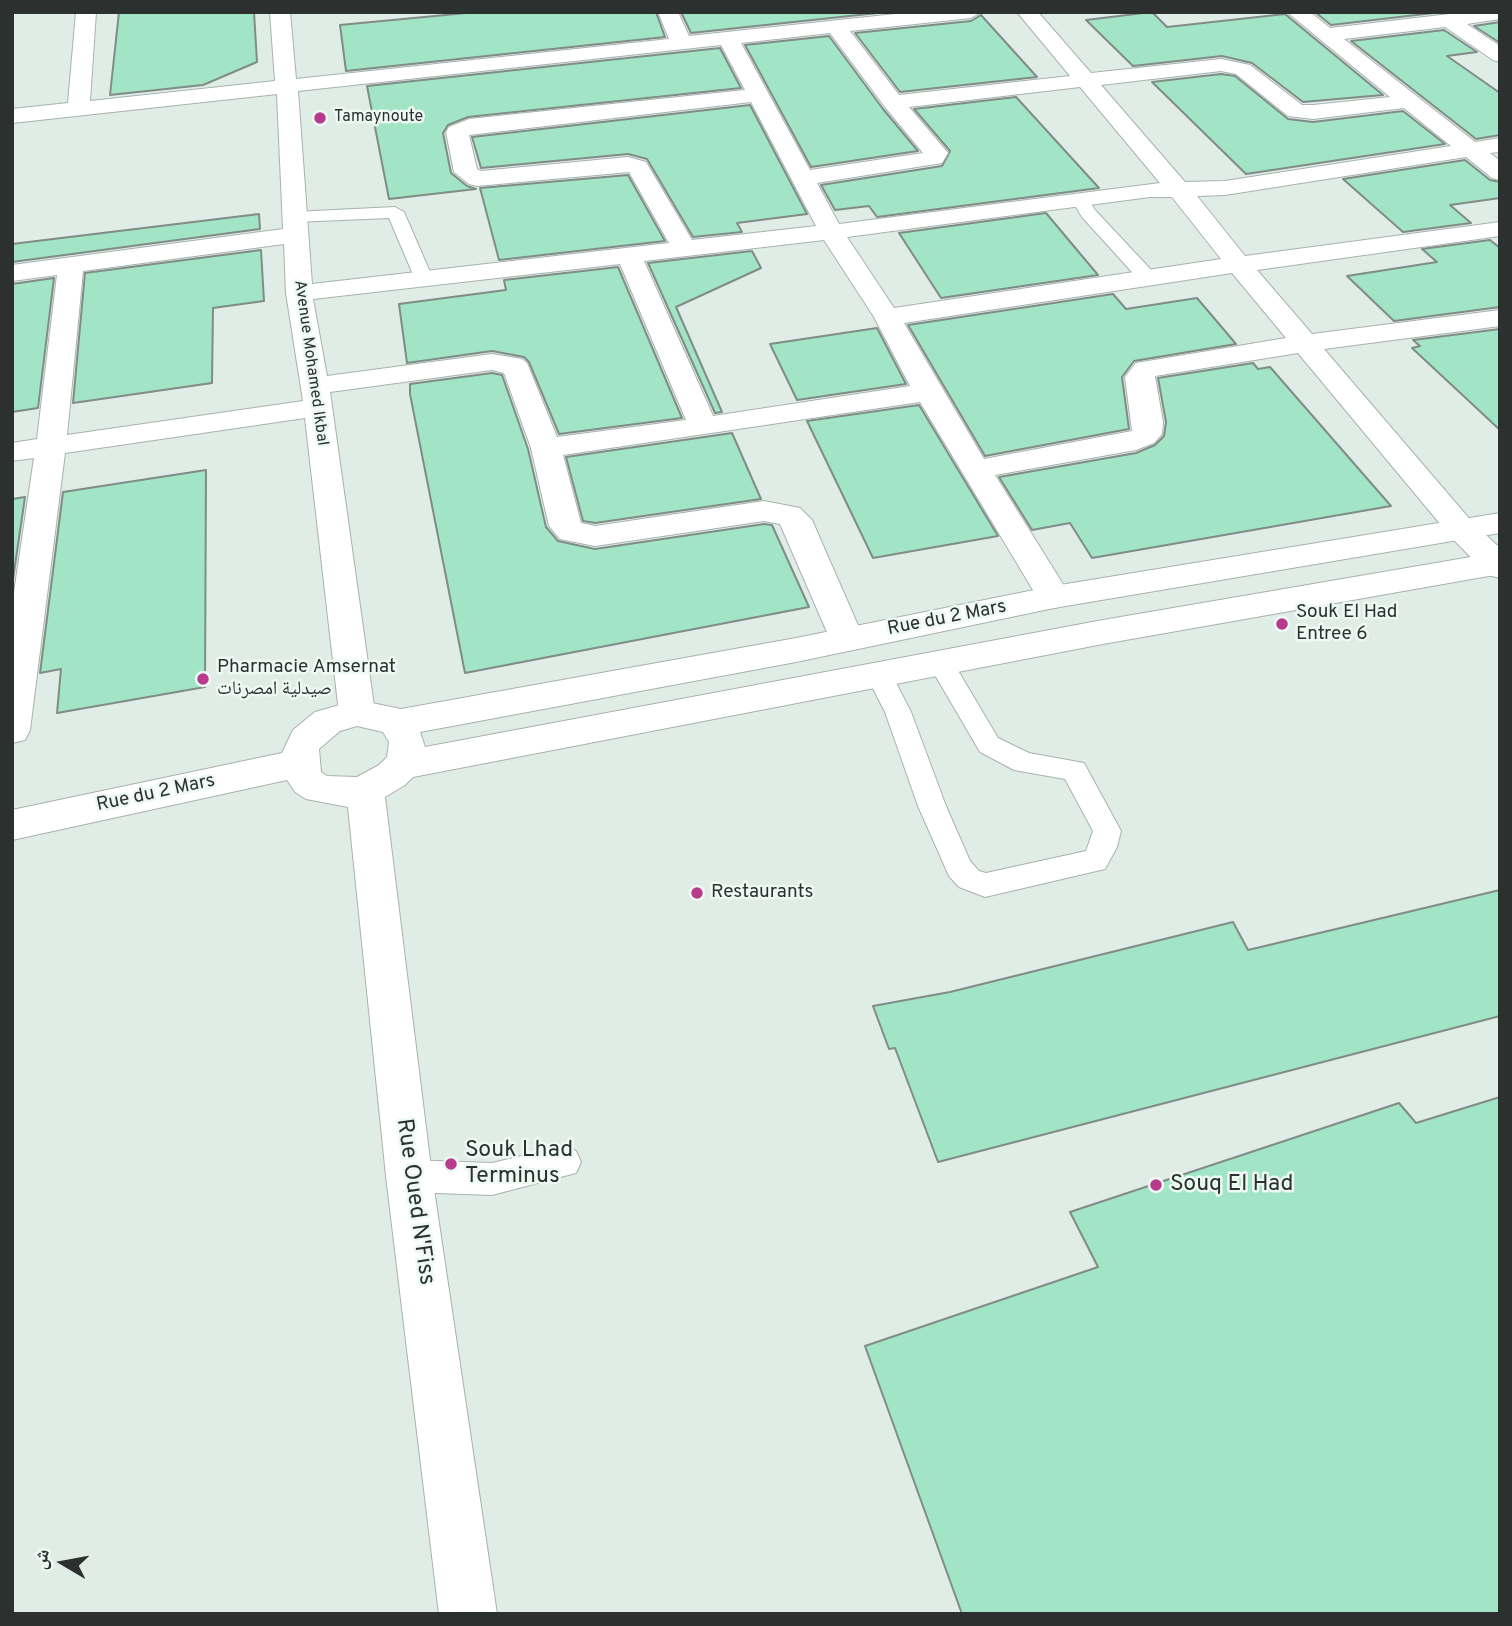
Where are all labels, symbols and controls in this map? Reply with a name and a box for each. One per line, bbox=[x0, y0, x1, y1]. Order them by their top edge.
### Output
place label: Tamaynoute bbox=[334, 108, 423, 128]
marker: Tamaynoute bbox=[312, 110, 328, 126]
street label: Avenue Mohamed Ikbal bbox=[289, 279, 331, 447]
street label: Rue du 2 Mars bbox=[886, 596, 1008, 642]
place label: Souk El Had Entree 6 bbox=[1296, 602, 1397, 646]
marker: Souk El Had Entree 6 bbox=[1274, 616, 1290, 632]
place label: Pharmacie Amsernat صيدلية امصرنات bbox=[217, 657, 396, 701]
marker: Pharmacie Amsernat صيدلية امصرنات bbox=[195, 671, 211, 687]
street label: Rue du 2 Mars bbox=[95, 770, 217, 818]
place label: Restaurants bbox=[711, 882, 813, 904]
marker: Restaurants bbox=[689, 885, 705, 901]
street label: Rue Oued N'Fiss bbox=[389, 1117, 439, 1287]
place label: Souk Lhad Terminus bbox=[465, 1137, 573, 1191]
marker: Souk Lhad Terminus bbox=[443, 1156, 459, 1172]
place label: Souq El Had bbox=[1170, 1171, 1293, 1199]
marker: Souq El Had bbox=[1148, 1177, 1164, 1193]
north arrow bbox=[28, 1528, 98, 1598]
text: ش bbox=[29, 1547, 56, 1571]

